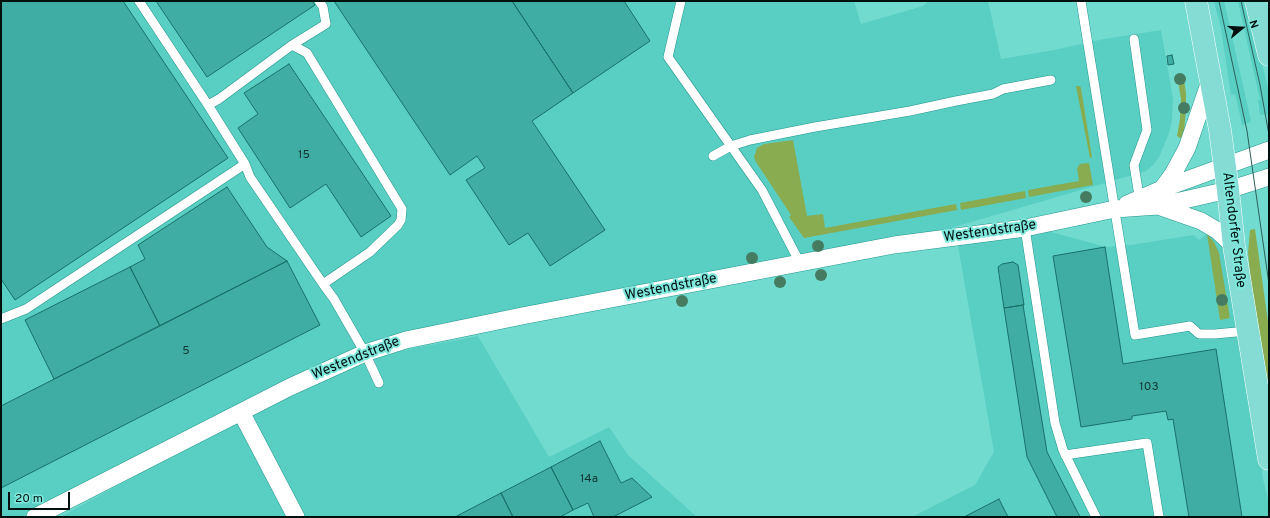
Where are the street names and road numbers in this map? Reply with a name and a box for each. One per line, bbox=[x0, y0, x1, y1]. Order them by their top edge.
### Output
street label: Altendorfer Straße bbox=[1218, 171, 1248, 289]
street label: Westendstraße bbox=[943, 217, 1037, 247]
street label: Westendstraße bbox=[624, 271, 718, 305]
street label: Westendstraße bbox=[310, 334, 402, 384]

